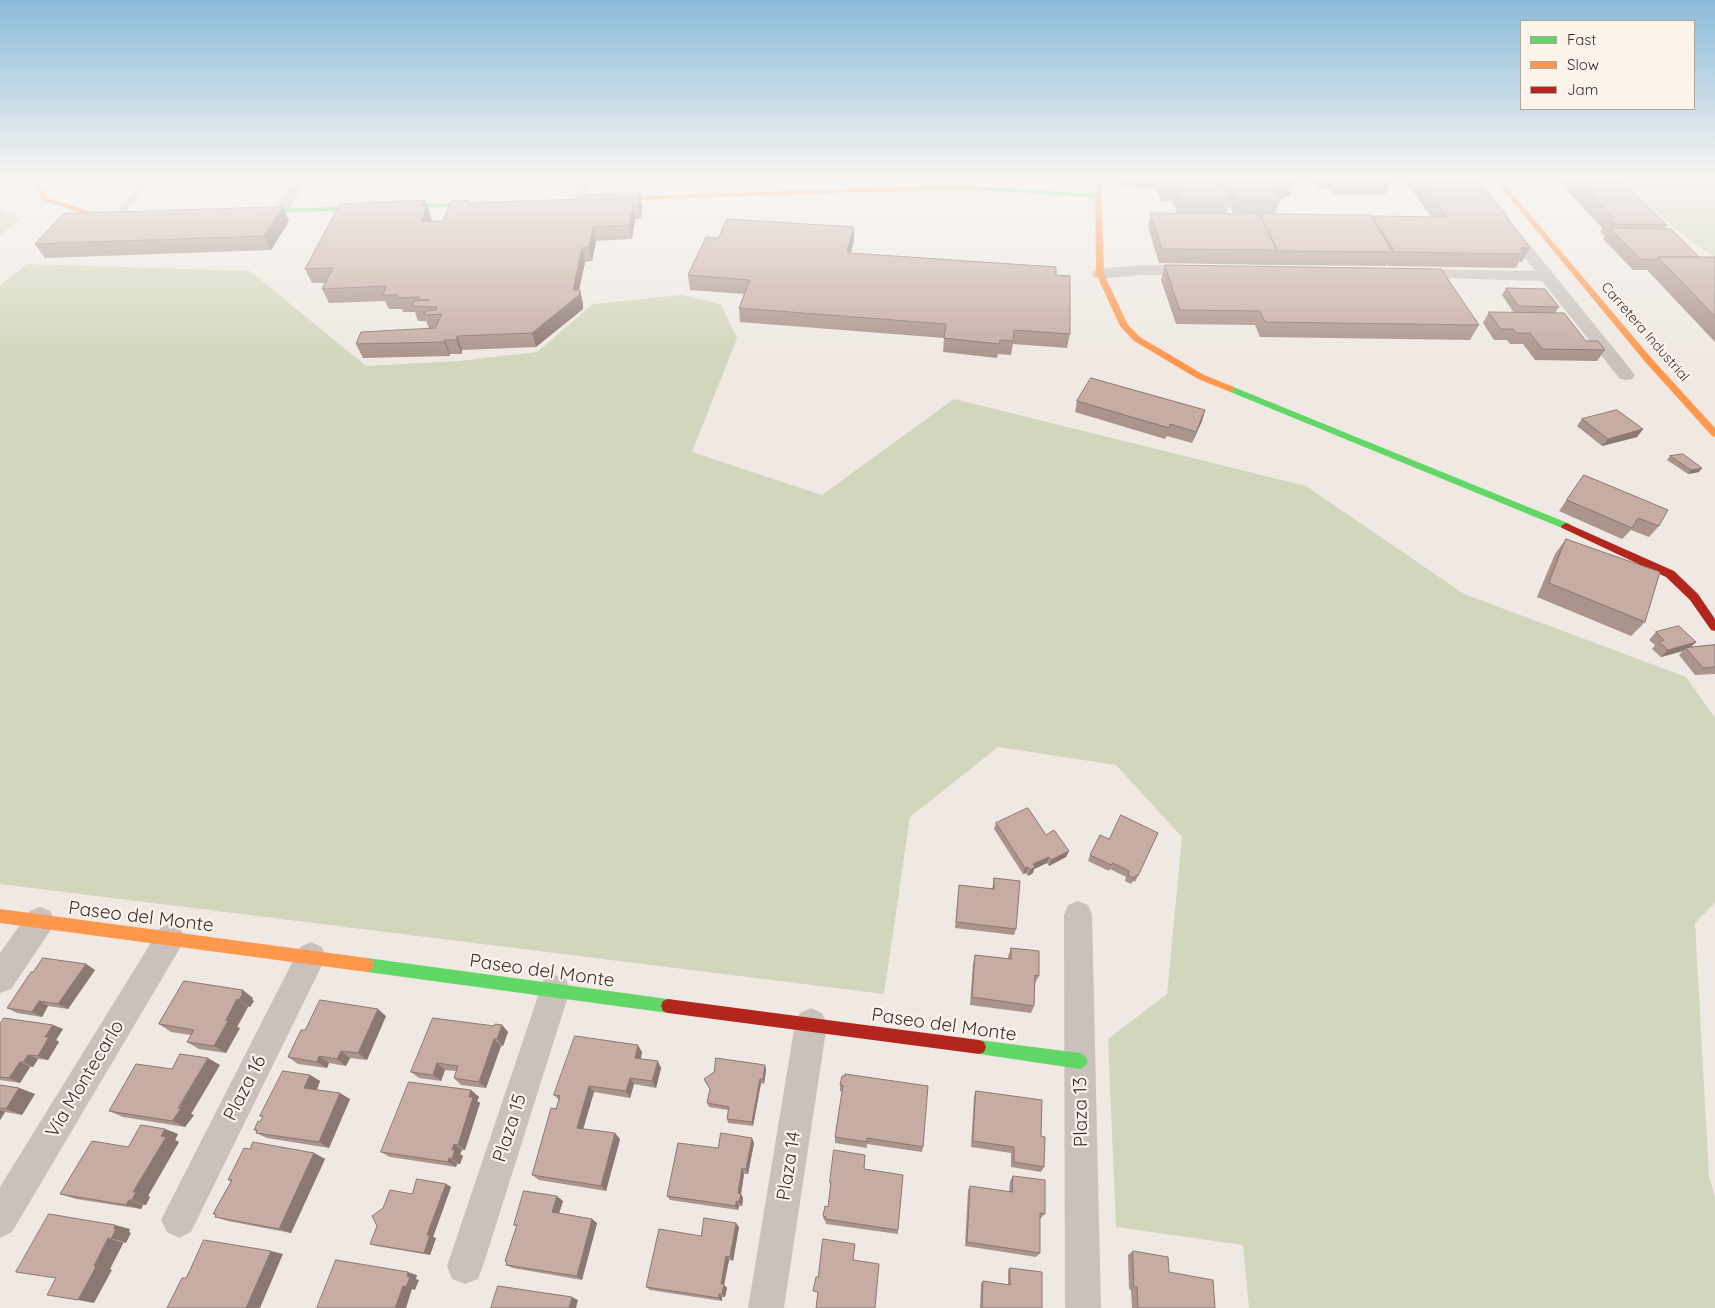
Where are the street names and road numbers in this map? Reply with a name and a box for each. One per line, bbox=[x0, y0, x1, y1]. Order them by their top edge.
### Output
street label: Carretera Industrial bbox=[1597, 279, 1693, 385]
street label: Paseo del Monte bbox=[67, 897, 215, 937]
street label: Paseo del Monte bbox=[468, 950, 616, 992]
street label: Paseo del Monte bbox=[870, 1004, 1018, 1046]
street label: Vía Montecarlo bbox=[41, 1016, 129, 1142]
street label: Plaza 16 bbox=[219, 1052, 271, 1124]
street label: Plaza 13 bbox=[1069, 1077, 1093, 1147]
street label: Plaza 15 bbox=[488, 1091, 532, 1165]
street label: Plaza 14 bbox=[772, 1130, 806, 1202]

